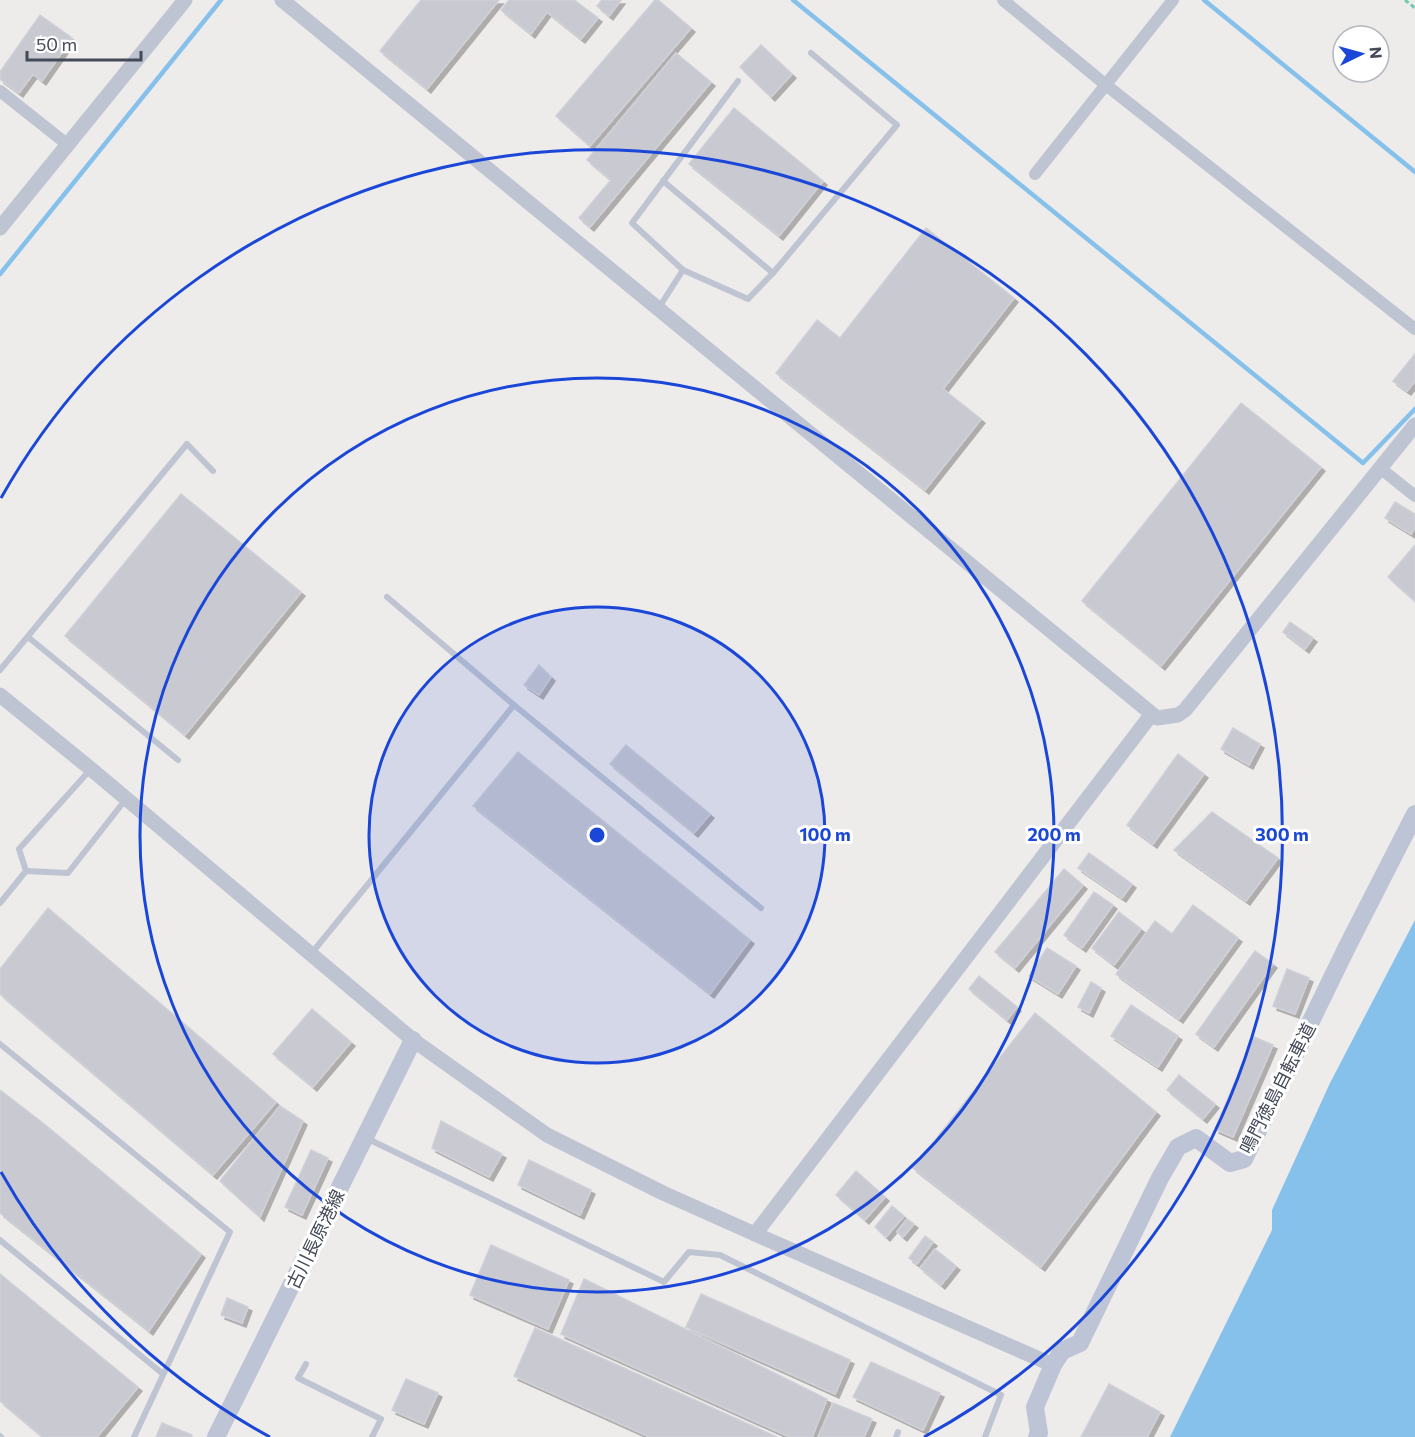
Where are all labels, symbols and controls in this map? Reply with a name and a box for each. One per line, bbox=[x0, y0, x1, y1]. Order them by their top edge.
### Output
scale bar bbox=[27, 24, 141, 62]
north arrow bbox=[1331, 24, 1391, 84]
text: 50 m bbox=[36, 33, 77, 55]
text: N bbox=[1366, 46, 1386, 59]
text: 100 m bbox=[799, 823, 851, 845]
text: 200 m bbox=[1027, 823, 1081, 845]
text: 300 m bbox=[1255, 823, 1309, 845]
centre of rings bbox=[587, 825, 607, 845]
street label: 鳴門徳島自転車道 bbox=[1235, 1019, 1319, 1157]
street label: 古川長原港線 bbox=[281, 1186, 349, 1292]

